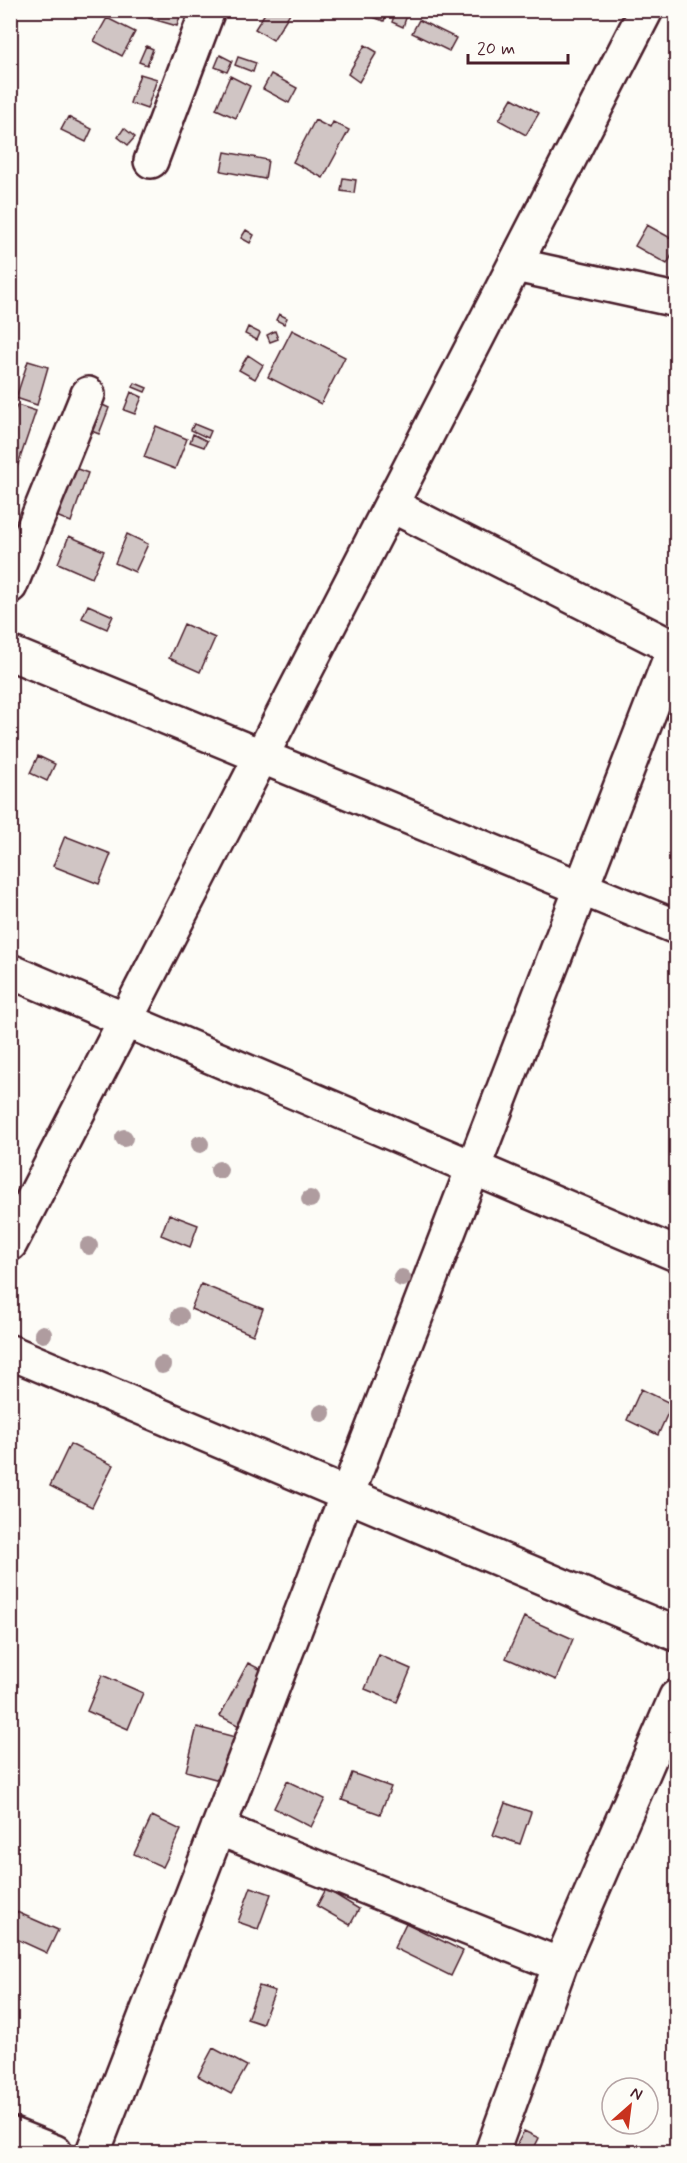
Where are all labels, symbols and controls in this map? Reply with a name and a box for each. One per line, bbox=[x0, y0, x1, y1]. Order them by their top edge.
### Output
scale bar bbox=[468, 27, 568, 65]
text: 20 m bbox=[477, 37, 515, 61]
north arrow bbox=[600, 2076, 660, 2136]
text: N bbox=[627, 2082, 646, 2106]

